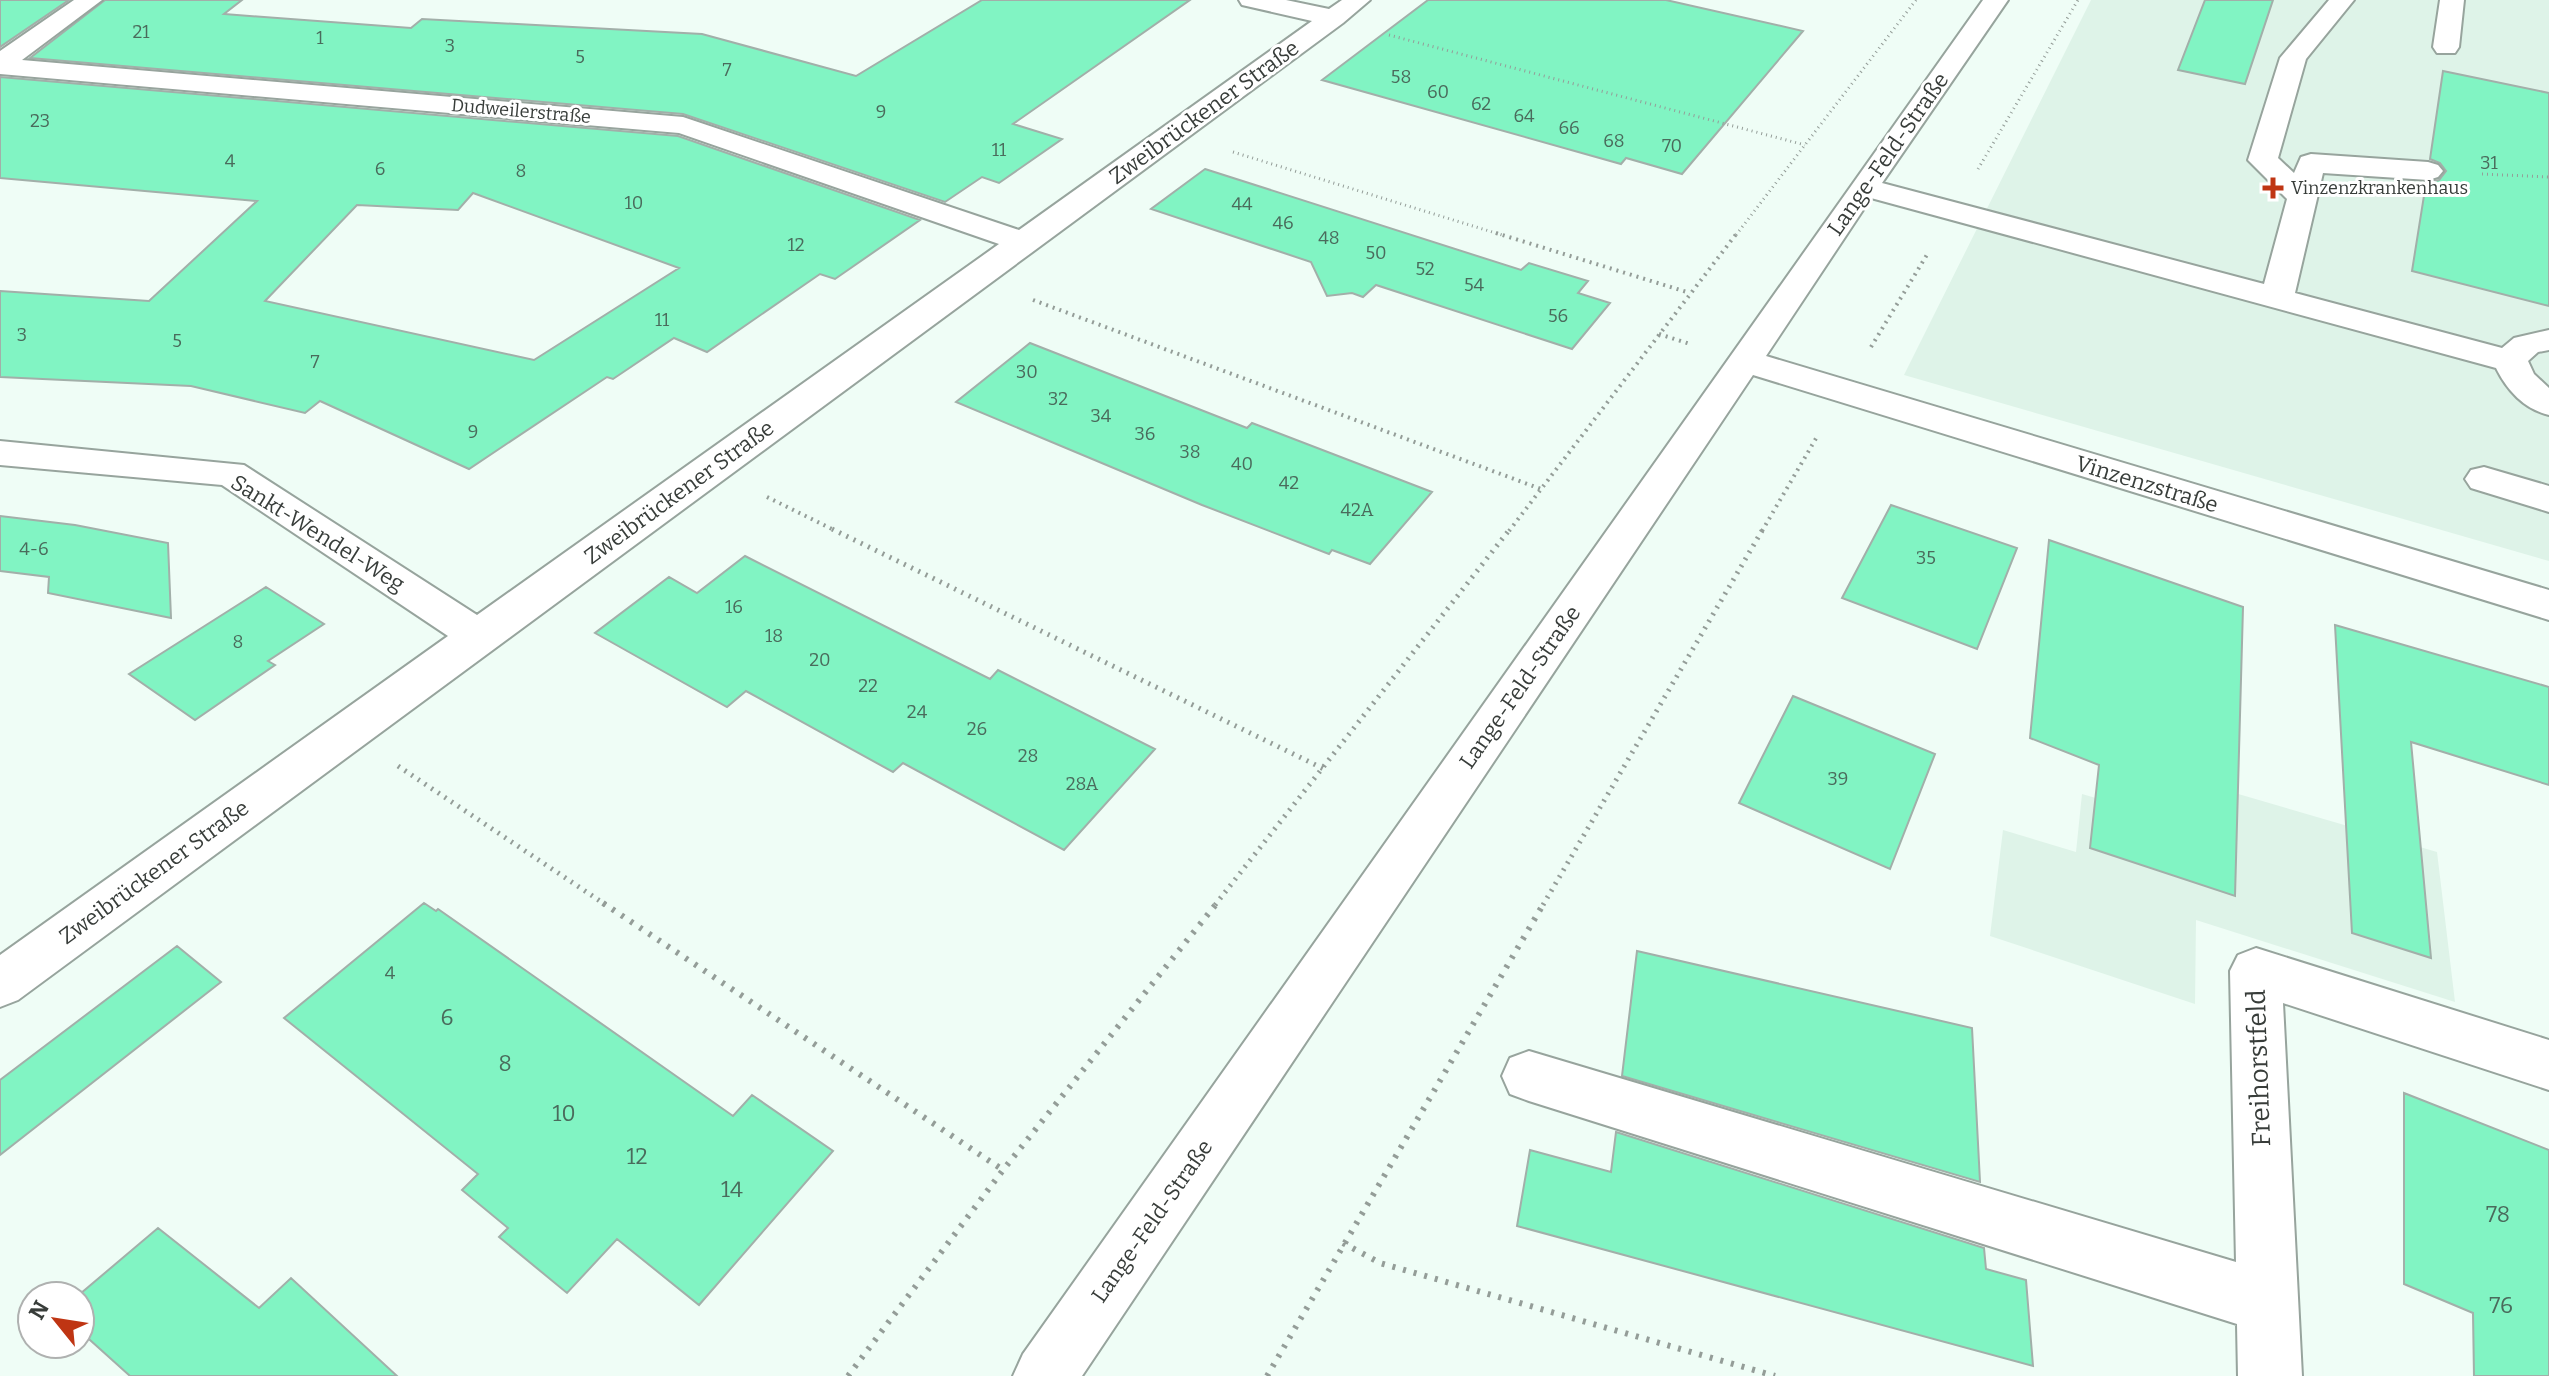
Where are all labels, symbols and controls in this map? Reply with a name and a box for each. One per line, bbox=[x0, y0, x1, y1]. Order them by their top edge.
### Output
house number: 21 bbox=[132, 21, 150, 43]
house number: 1 bbox=[316, 27, 324, 49]
street label: Zweibrückener Straße bbox=[1104, 34, 1304, 190]
house number: 3 bbox=[445, 35, 455, 57]
house number: 5 bbox=[575, 46, 585, 68]
house number: 7 bbox=[722, 59, 732, 81]
house number: 58 bbox=[1391, 66, 1411, 88]
street label: Lange-Feld-Straße bbox=[1822, 67, 1954, 241]
house number: 60 bbox=[1427, 81, 1449, 103]
house number: 62 bbox=[1471, 93, 1491, 115]
street label: Dudweilerstraße bbox=[450, 94, 592, 128]
house number: 9 bbox=[876, 101, 886, 123]
house number: 64 bbox=[1513, 105, 1535, 127]
house number: 23 bbox=[30, 110, 50, 132]
house number: 66 bbox=[1558, 117, 1580, 139]
house number: 68 bbox=[1603, 130, 1625, 152]
house number: 70 bbox=[1662, 135, 1682, 157]
house number: 11 bbox=[992, 139, 1007, 161]
house number: 4 bbox=[225, 150, 236, 172]
house number: 31 bbox=[2480, 152, 2498, 174]
house number: 6 bbox=[375, 158, 385, 180]
house number: 8 bbox=[516, 160, 526, 182]
marker: Vinzenzkrankenhaus bbox=[2262, 177, 2284, 199]
place label: Vinzenzkrankenhaus bbox=[2291, 177, 2468, 199]
house number: 10 bbox=[625, 192, 643, 214]
house number: 44 bbox=[1231, 193, 1253, 215]
house number: 46 bbox=[1272, 212, 1294, 234]
house number: 48 bbox=[1318, 227, 1340, 249]
house number: 12 bbox=[787, 234, 805, 256]
house number: 50 bbox=[1365, 242, 1387, 264]
house number: 52 bbox=[1415, 258, 1435, 280]
house number: 54 bbox=[1464, 274, 1485, 296]
house number: 56 bbox=[1548, 305, 1568, 327]
house number: 11 bbox=[655, 309, 670, 331]
house number: 3 bbox=[17, 324, 27, 346]
house number: 5 bbox=[172, 330, 182, 352]
house number: 7 bbox=[310, 351, 320, 373]
house number: 30 bbox=[1016, 361, 1038, 383]
house number: 32 bbox=[1048, 388, 1068, 410]
house number: 34 bbox=[1091, 405, 1112, 427]
street label: Zweibrückener Straße bbox=[579, 414, 779, 570]
house number: 9 bbox=[468, 421, 478, 443]
house number: 36 bbox=[1135, 423, 1155, 445]
house number: 38 bbox=[1179, 441, 1201, 463]
street label: Vinzenzstraße bbox=[2073, 450, 2221, 518]
house number: 40 bbox=[1231, 453, 1253, 475]
street label: Sankt-Wendel-Weg bbox=[226, 469, 410, 597]
house number: 42 bbox=[1279, 472, 1299, 494]
house number: 42A bbox=[1340, 499, 1374, 521]
house number: 4-6 bbox=[19, 538, 49, 560]
house number: 35 bbox=[1916, 547, 1936, 569]
house number: 16 bbox=[725, 596, 743, 618]
street label: Lange-Feld-Straße bbox=[1454, 600, 1586, 774]
house number: 18 bbox=[765, 625, 783, 647]
house number: 8 bbox=[233, 631, 243, 653]
house number: 20 bbox=[809, 649, 831, 671]
house number: 22 bbox=[858, 675, 878, 697]
house number: 24 bbox=[907, 701, 928, 723]
house number: 26 bbox=[967, 718, 987, 740]
house number: 28 bbox=[1018, 745, 1038, 767]
house number: 39 bbox=[1828, 768, 1848, 790]
house number: 28A bbox=[1066, 773, 1099, 795]
street label: Zweibrückener Straße bbox=[54, 794, 254, 950]
house number: 4 bbox=[385, 962, 396, 984]
street label: Freihorstfeld bbox=[2241, 989, 2277, 1147]
house number: 6 bbox=[441, 1004, 453, 1031]
house number: 8 bbox=[498, 1050, 512, 1077]
house number: 10 bbox=[552, 1100, 576, 1127]
street label: Lange-Feld-Straße bbox=[1086, 1134, 1218, 1308]
house number: 12 bbox=[627, 1143, 647, 1170]
house number: 14 bbox=[721, 1176, 743, 1203]
house number: 78 bbox=[2486, 1201, 2510, 1228]
north arrow bbox=[16, 1280, 96, 1360]
house number: 76 bbox=[2489, 1292, 2513, 1319]
text: N bbox=[23, 1296, 55, 1324]

